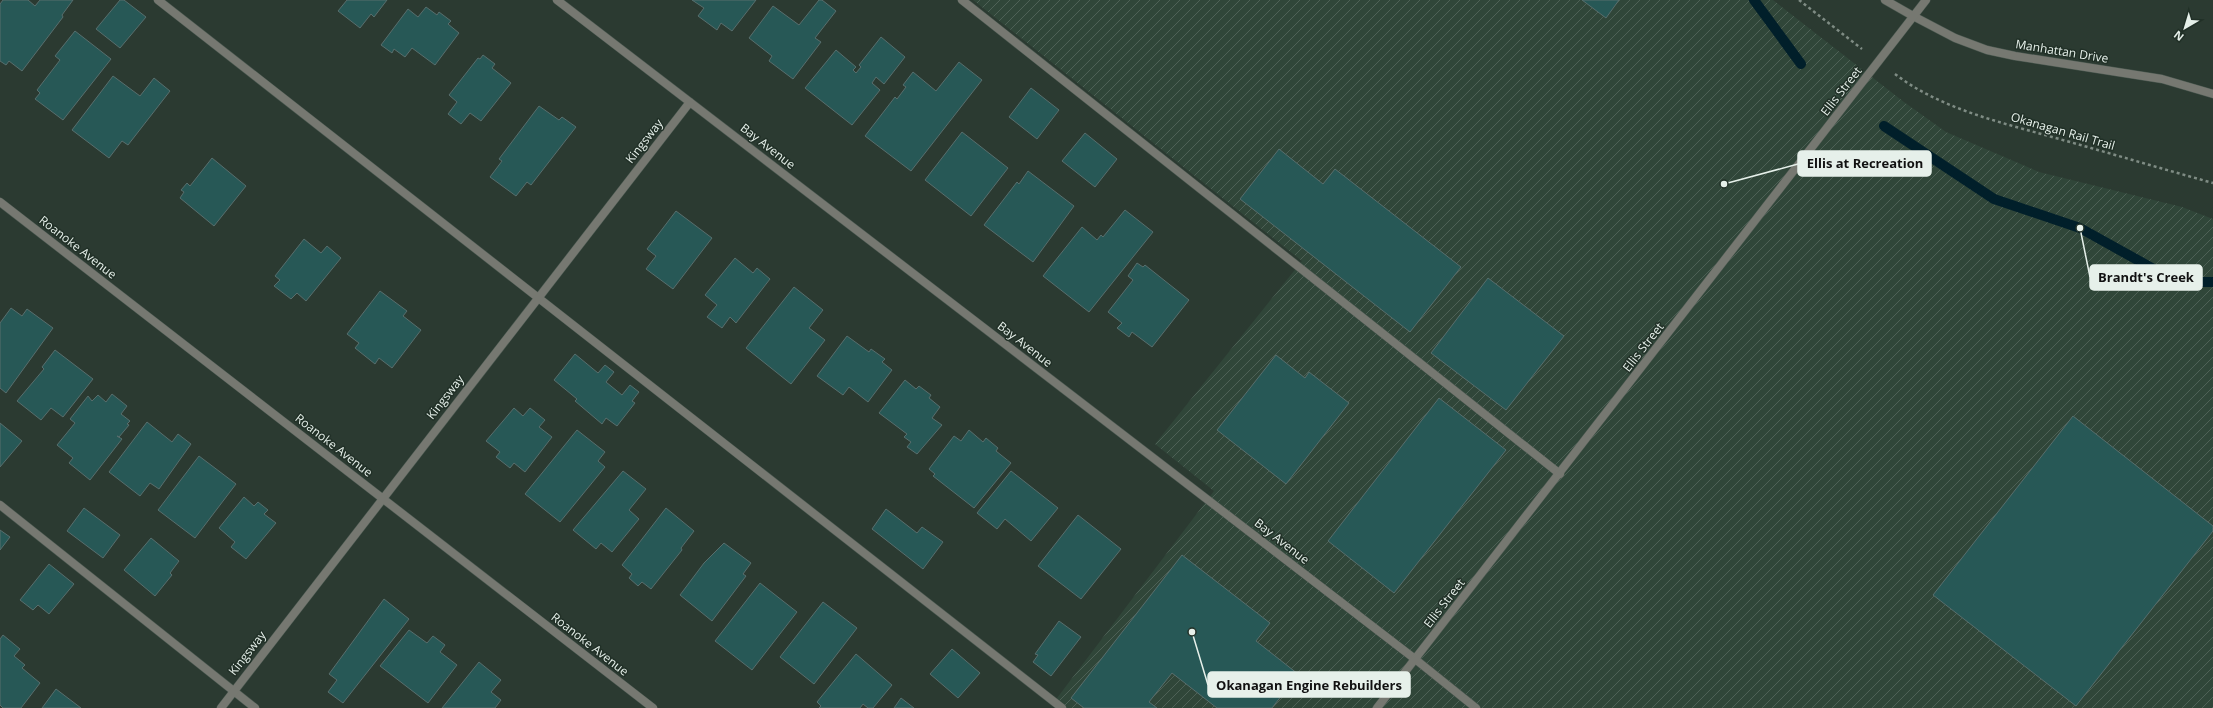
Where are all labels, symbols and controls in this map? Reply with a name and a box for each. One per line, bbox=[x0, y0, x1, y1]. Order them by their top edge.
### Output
north arrow bbox=[2165, 8, 2205, 48]
text: N bbox=[2170, 28, 2187, 45]
street label: Manhattan Drive bbox=[2014, 35, 2110, 67]
street label: Ellis Street bbox=[1816, 63, 1866, 119]
street label: Okanagan Rail Trail bbox=[2009, 108, 2117, 154]
street label: Kingsway bbox=[621, 115, 667, 167]
street label: Bay Avenue bbox=[737, 119, 799, 173]
callout: Ellis at Recreation bbox=[1798, 151, 1931, 176]
text: Ellis at Recreation bbox=[1807, 154, 1923, 172]
street label: Roanoke Avenue bbox=[36, 211, 120, 283]
callout: Brandt's Creek bbox=[2090, 265, 2202, 290]
text: Brandt's Creek bbox=[2098, 268, 2195, 286]
street label: Bay Avenue bbox=[994, 317, 1056, 371]
street label: Ellis Street bbox=[1618, 319, 1668, 375]
street label: Kingsway bbox=[422, 371, 468, 423]
street label: Roanoke Avenue bbox=[292, 409, 376, 481]
street label: Bay Avenue bbox=[1251, 514, 1313, 568]
street label: Ellis Street bbox=[1419, 575, 1469, 631]
street label: Roanoke Avenue bbox=[548, 608, 632, 680]
street label: Kingsway bbox=[224, 627, 270, 679]
callout: Okanagan Engine Rebuilders bbox=[1208, 672, 1410, 697]
text: Okanagan Engine Rebuilders bbox=[1216, 676, 1402, 694]

